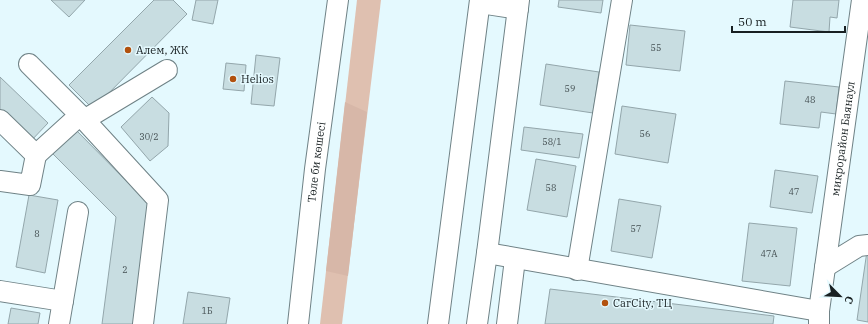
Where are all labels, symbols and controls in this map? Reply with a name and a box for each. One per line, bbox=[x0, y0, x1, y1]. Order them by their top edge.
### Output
scale bar bbox=[732, 8, 845, 34]
text: 50 m bbox=[738, 14, 767, 29]
house number: 55 bbox=[651, 42, 661, 53]
place label: Алем, ЖК bbox=[136, 43, 189, 57]
marker: Алем, ЖК bbox=[123, 45, 133, 55]
place label: Helios bbox=[241, 72, 274, 86]
marker: Helios bbox=[228, 74, 238, 84]
street label: микрорайон Баянаул bbox=[828, 80, 858, 197]
house number: 59 bbox=[565, 83, 575, 94]
house number: 48 bbox=[805, 94, 815, 105]
street label: Төле би көшесі bbox=[304, 120, 328, 203]
house number: 56 bbox=[640, 128, 650, 139]
house number: 30/2 bbox=[139, 131, 159, 142]
house number: 58/1 bbox=[542, 136, 562, 147]
house number: 58 bbox=[546, 182, 556, 193]
house number: 47 bbox=[789, 186, 799, 197]
house number: 57 bbox=[631, 223, 641, 234]
house number: 8 bbox=[34, 228, 40, 239]
house number: 47А bbox=[761, 248, 778, 259]
house number: 2 bbox=[122, 264, 128, 275]
north arrow bbox=[820, 276, 860, 316]
text: С bbox=[841, 294, 857, 306]
place label: CarCity, ТЦ bbox=[613, 296, 672, 310]
marker: CarCity, ТЦ bbox=[600, 298, 610, 308]
house number: 1Б bbox=[202, 305, 213, 316]

